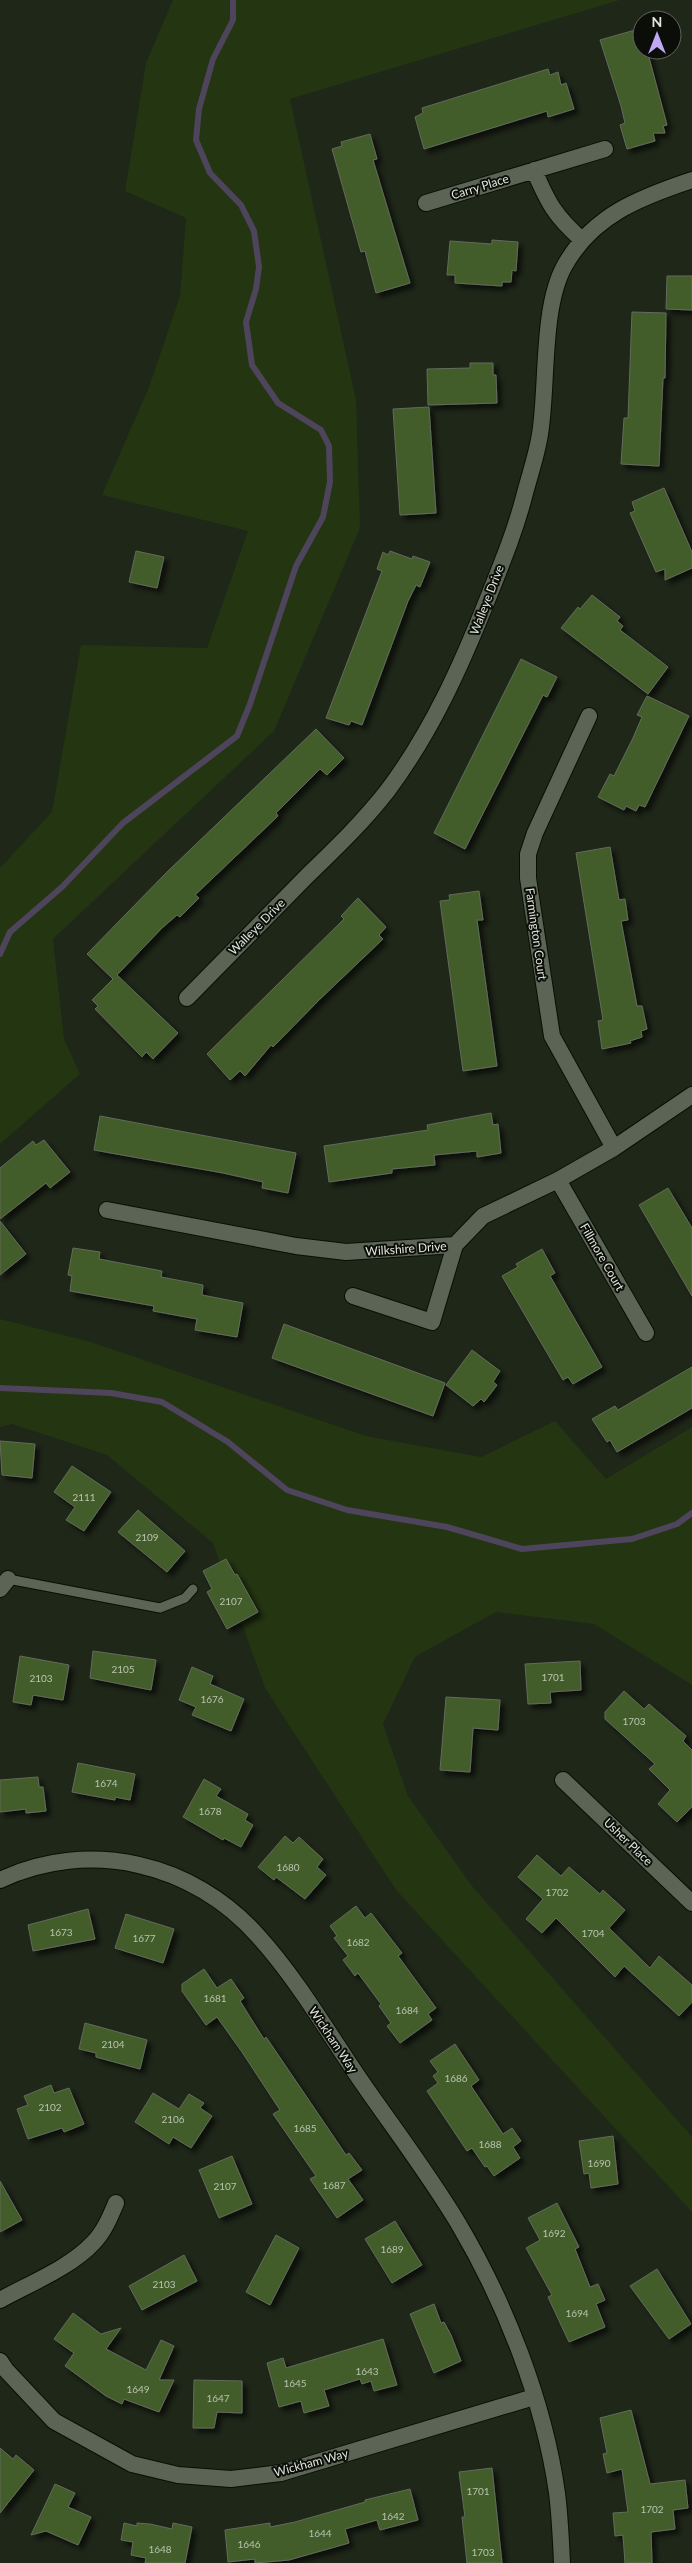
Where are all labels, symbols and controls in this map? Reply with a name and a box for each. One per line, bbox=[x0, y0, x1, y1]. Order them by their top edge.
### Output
north arrow bbox=[632, 10, 682, 60]
text: N bbox=[652, 13, 662, 30]
street label: Carry Place bbox=[449, 171, 511, 202]
street label: Walleye Drive bbox=[466, 563, 507, 637]
street label: Farmington Court bbox=[523, 887, 550, 982]
street label: Walleye Drive bbox=[225, 895, 288, 958]
street label: Fillmore Court bbox=[577, 1220, 628, 1294]
street label: Wilkshire Drive bbox=[365, 1238, 447, 1259]
house number: 2111 bbox=[72, 1491, 96, 1503]
house number: 2109 bbox=[135, 1531, 159, 1543]
house number: 2107 bbox=[219, 1595, 243, 1607]
house number: 2105 bbox=[111, 1663, 135, 1675]
house number: 1701 bbox=[541, 1671, 565, 1683]
house number: 2103 bbox=[29, 1672, 53, 1684]
house number: 1676 bbox=[200, 1693, 224, 1705]
house number: 1703 bbox=[622, 1715, 646, 1727]
house number: 1674 bbox=[94, 1777, 118, 1789]
house number: 1678 bbox=[198, 1805, 222, 1817]
street label: Usher Place bbox=[601, 1815, 656, 1869]
house number: 1680 bbox=[276, 1861, 300, 1873]
house number: 1702 bbox=[545, 1886, 569, 1898]
house number: 1673 bbox=[49, 1926, 73, 1938]
house number: 1704 bbox=[581, 1927, 605, 1939]
house number: 1677 bbox=[132, 1932, 156, 1944]
house number: 1682 bbox=[346, 1936, 370, 1948]
house number: 1681 bbox=[203, 1992, 227, 2004]
street label: Wickham Way bbox=[306, 2004, 361, 2076]
house number: 1684 bbox=[395, 2004, 419, 2016]
house number: 2104 bbox=[101, 2038, 125, 2050]
house number: 1686 bbox=[444, 2072, 468, 2084]
house number: 2102 bbox=[38, 2101, 62, 2113]
house number: 2106 bbox=[161, 2113, 185, 2125]
house number: 1685 bbox=[293, 2122, 317, 2134]
house number: 1688 bbox=[478, 2138, 502, 2150]
house number: 1690 bbox=[587, 2157, 611, 2169]
house number: 1687 bbox=[322, 2179, 346, 2191]
house number: 2107 bbox=[213, 2180, 237, 2192]
house number: 1692 bbox=[542, 2227, 566, 2239]
house number: 1689 bbox=[380, 2243, 404, 2255]
house number: 2103 bbox=[152, 2278, 176, 2290]
house number: 1694 bbox=[565, 2307, 589, 2319]
house number: 1643 bbox=[355, 2365, 379, 2377]
house number: 1645 bbox=[283, 2377, 307, 2389]
house number: 1649 bbox=[126, 2383, 150, 2395]
house number: 1647 bbox=[206, 2392, 230, 2404]
street label: Wickham Way bbox=[272, 2445, 350, 2480]
house number: 1701 bbox=[466, 2485, 490, 2497]
house number: 1702 bbox=[640, 2503, 664, 2515]
house number: 1642 bbox=[381, 2510, 405, 2522]
house number: 1644 bbox=[308, 2527, 332, 2539]
house number: 1646 bbox=[237, 2538, 261, 2550]
house number: 1648 bbox=[148, 2543, 172, 2555]
house number: 1703 bbox=[471, 2546, 495, 2558]

